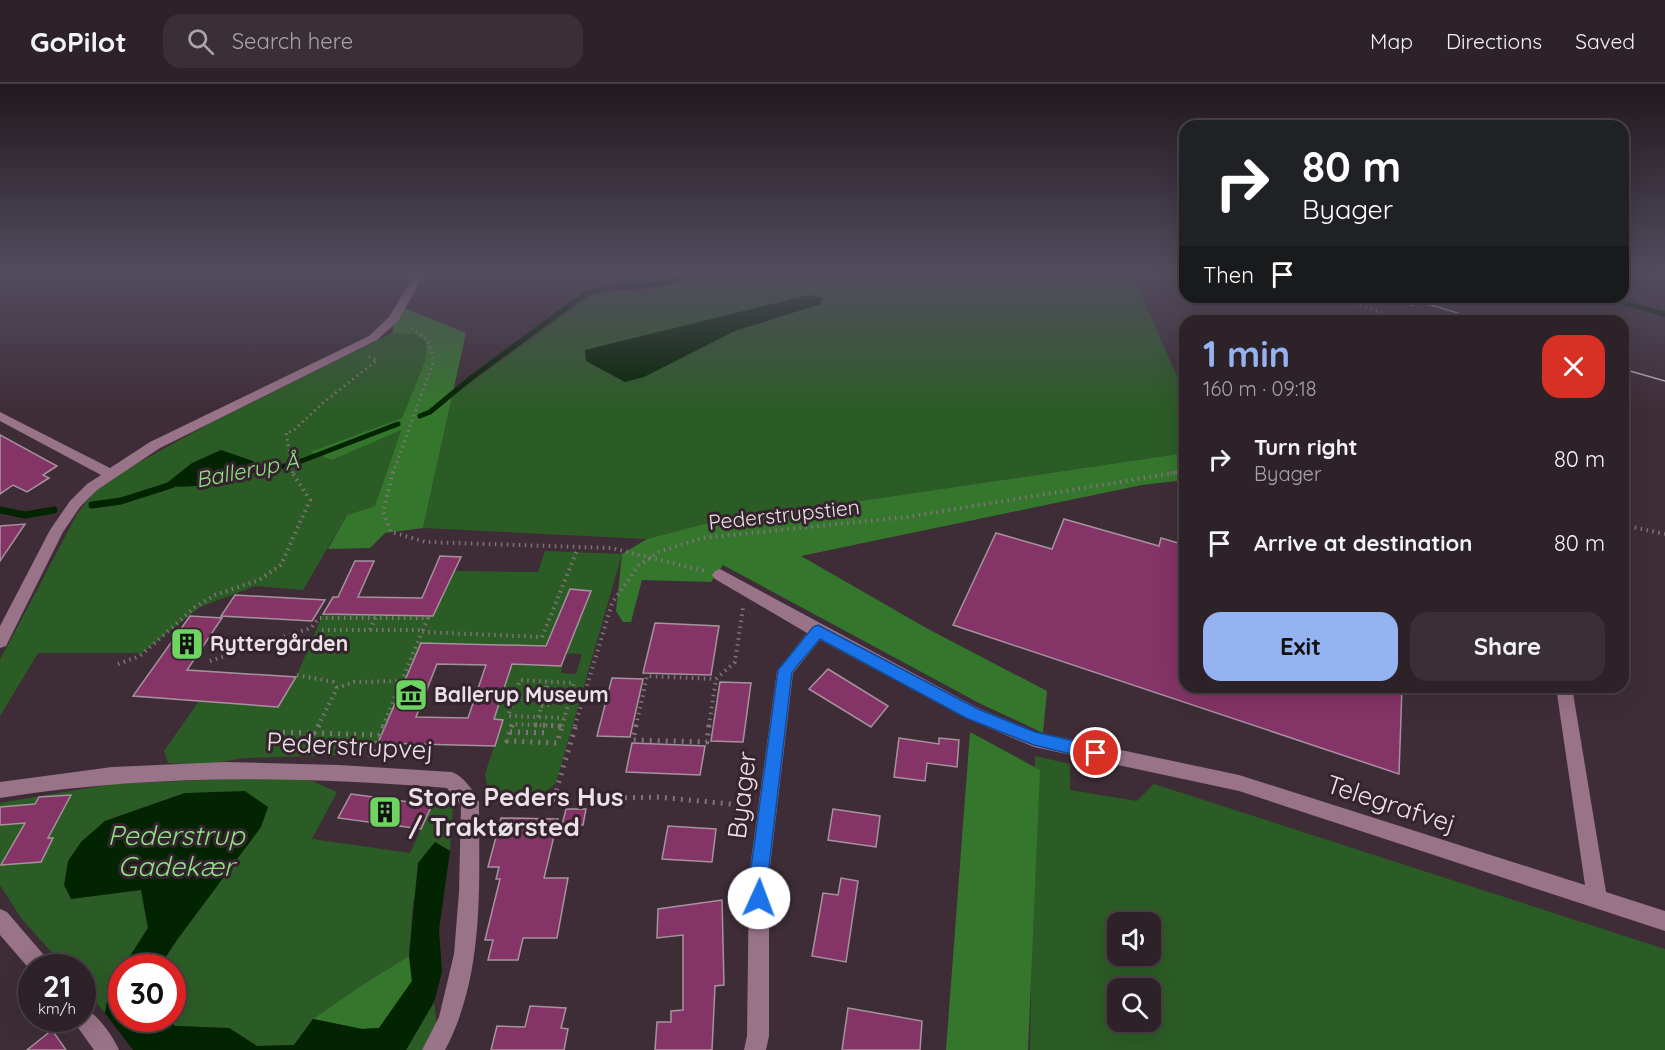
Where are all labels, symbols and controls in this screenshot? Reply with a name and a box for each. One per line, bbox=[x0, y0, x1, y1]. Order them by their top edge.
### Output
search box bbox=[163, 14, 583, 68]
text: GoPilot bbox=[30, 24, 127, 59]
icon: search bbox=[184, 25, 217, 58]
text: Search here bbox=[232, 27, 353, 55]
text: Map bbox=[1370, 28, 1413, 54]
text: Directions bbox=[1446, 28, 1542, 54]
text: Saved bbox=[1575, 28, 1635, 54]
text: 80 m bbox=[1302, 140, 1401, 193]
icon: right bbox=[1203, 144, 1281, 222]
text: Byager bbox=[1302, 192, 1393, 226]
icon: arrive bbox=[1266, 258, 1299, 291]
text: Then bbox=[1203, 261, 1254, 289]
text: 1 min bbox=[1203, 331, 1290, 376]
button: close bbox=[1542, 335, 1605, 398]
text: 160 m · 09:18 bbox=[1203, 376, 1317, 401]
text: Turn right bbox=[1254, 433, 1358, 461]
icon: right bbox=[1203, 443, 1236, 476]
text: 80 m bbox=[1554, 445, 1605, 473]
water label: Ballerup Å bbox=[193, 446, 301, 494]
text: Byager bbox=[1254, 461, 1322, 486]
street label: Pederstrupstien bbox=[707, 493, 861, 535]
icon: arrive bbox=[1203, 527, 1236, 560]
text: Arrive at destination bbox=[1254, 529, 1472, 557]
text: 80 m bbox=[1554, 529, 1605, 557]
button: Exit bbox=[1203, 612, 1398, 681]
button: Share bbox=[1410, 612, 1605, 681]
building icon: Ryttergården bbox=[169, 626, 205, 662]
place label: Ryttergården bbox=[210, 630, 348, 656]
museum icon: Ballerup Museum bbox=[393, 677, 429, 713]
place label: Ballerup Museum bbox=[434, 681, 609, 707]
street label: Pederstrupvej bbox=[266, 725, 434, 766]
pin bbox=[1070, 727, 1121, 778]
icon: arrive bbox=[1079, 736, 1112, 769]
street label: Byager bbox=[720, 749, 763, 841]
street label: Telegrafvej bbox=[1322, 767, 1460, 840]
place label: Store Peders Hus / Traktørsted bbox=[408, 780, 624, 843]
building icon: Store Peders Hus / Traktørsted bbox=[367, 794, 403, 830]
water label: Pederstrup Gadekær bbox=[107, 818, 246, 883]
position arrow bbox=[727, 866, 791, 930]
map controls bbox=[1107, 912, 1161, 1032]
button: sound bbox=[1107, 912, 1161, 966]
speed limit sign: 30 bbox=[108, 954, 186, 1032]
text: 21 bbox=[43, 967, 71, 1005]
button: search bbox=[1107, 978, 1161, 1032]
text: km/h bbox=[38, 999, 76, 1018]

